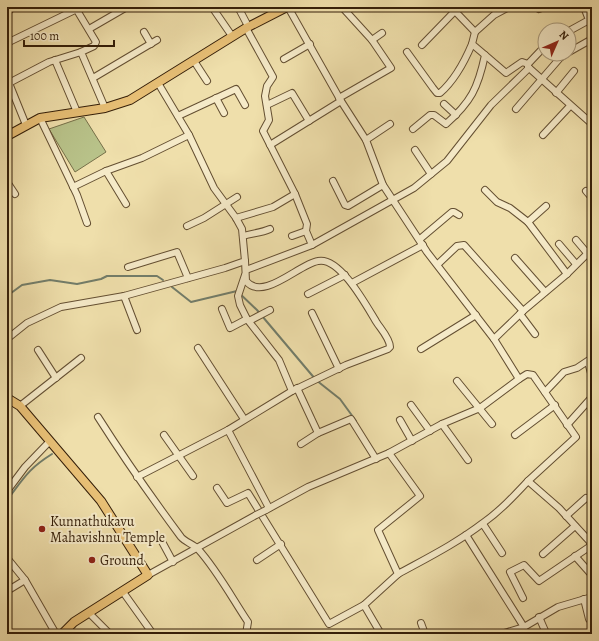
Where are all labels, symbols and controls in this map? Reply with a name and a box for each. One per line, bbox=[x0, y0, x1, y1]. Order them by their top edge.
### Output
scale bar bbox=[24, 22, 114, 48]
north arrow bbox=[537, 22, 577, 62]
text: N bbox=[556, 27, 572, 43]
text: 100 m bbox=[30, 28, 59, 44]
place label: Kunnathukavu Mahavishnu Temple bbox=[50, 512, 165, 547]
marker: Kunnathukavu Mahavishnu Temple bbox=[37, 524, 47, 534]
place label: Ground bbox=[100, 551, 144, 570]
marker: Ground bbox=[87, 555, 97, 565]

